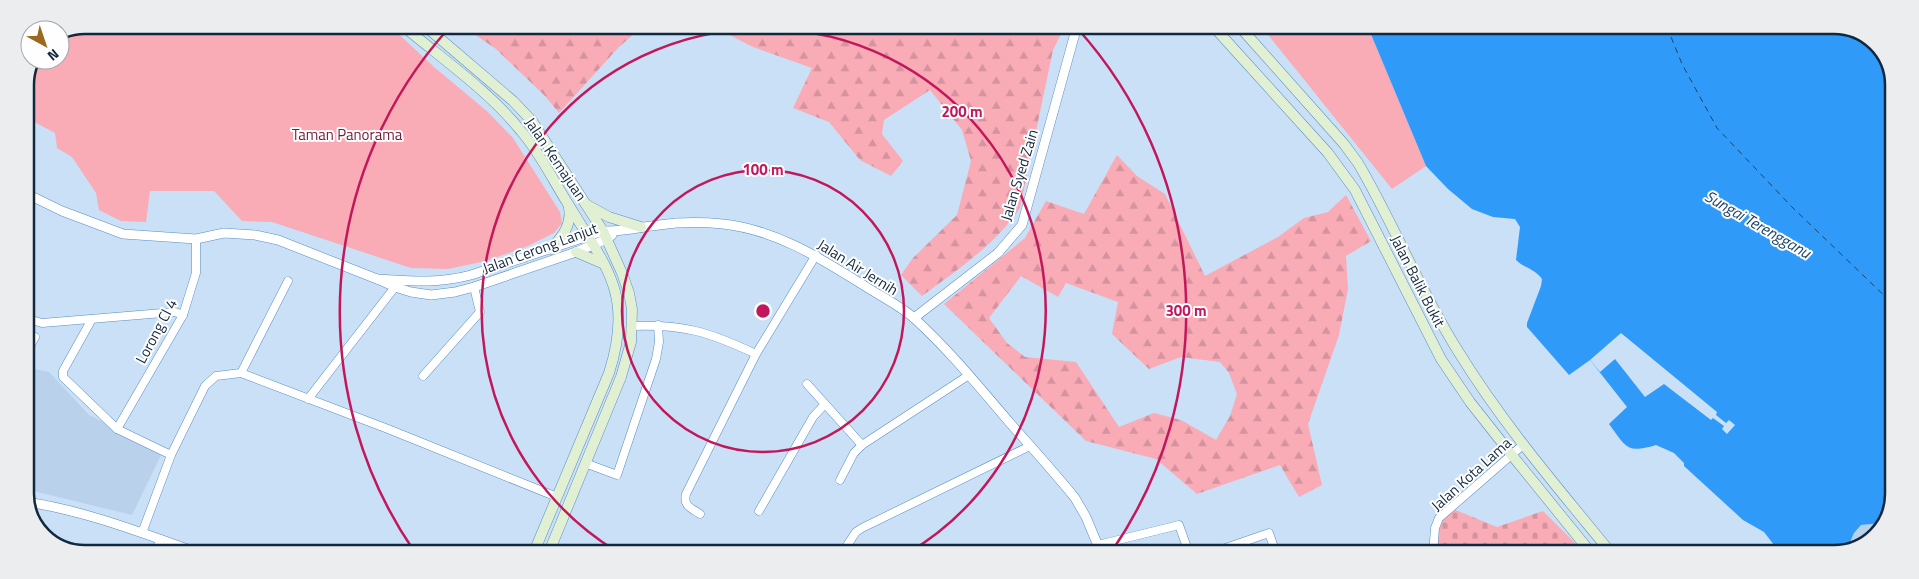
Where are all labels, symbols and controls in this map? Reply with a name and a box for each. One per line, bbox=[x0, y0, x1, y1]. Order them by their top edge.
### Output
north arrow bbox=[20, 20, 70, 70]
text: N bbox=[43, 44, 64, 67]
text: 200 m bbox=[941, 100, 983, 123]
street label: Jalan Kemajuan bbox=[519, 112, 593, 206]
park label: Taman Panorama bbox=[292, 123, 403, 146]
street label: Jalan Syed Zain bbox=[994, 126, 1044, 224]
text: 100 m bbox=[742, 158, 784, 181]
water label: Sungai Terengganu bbox=[1700, 184, 1816, 265]
street label: Jalan Cerong Lanjut bbox=[479, 216, 602, 280]
street label: Jalan Balik Bukit bbox=[1385, 231, 1452, 332]
street label: Jalan Air Jernih bbox=[813, 233, 903, 301]
street label: Lorong Cl 4 bbox=[129, 295, 183, 367]
text: 300 m bbox=[1165, 299, 1207, 322]
centre of rings bbox=[754, 302, 772, 320]
street label: Jalan Kota Lama bbox=[1426, 431, 1517, 516]

